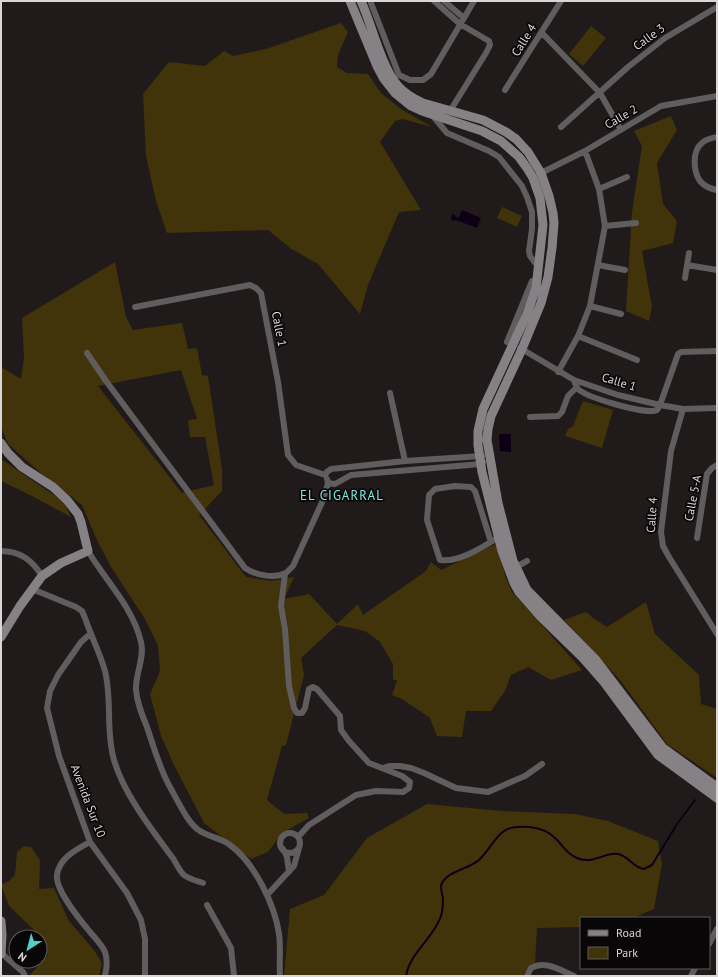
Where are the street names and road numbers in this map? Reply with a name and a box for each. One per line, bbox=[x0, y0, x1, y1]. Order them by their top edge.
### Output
street label: Calle 4 bbox=[508, 20, 540, 59]
street label: Calle 3 bbox=[630, 20, 667, 53]
street label: Calle 2 bbox=[602, 101, 640, 132]
street label: Calle 1 bbox=[269, 310, 290, 348]
street label: Calle 1 bbox=[600, 369, 638, 394]
street label: Calle 5-A bbox=[681, 474, 704, 522]
street label: Calle 4 bbox=[643, 496, 660, 533]
street label: Avenida Sur 10 bbox=[68, 762, 109, 840]

